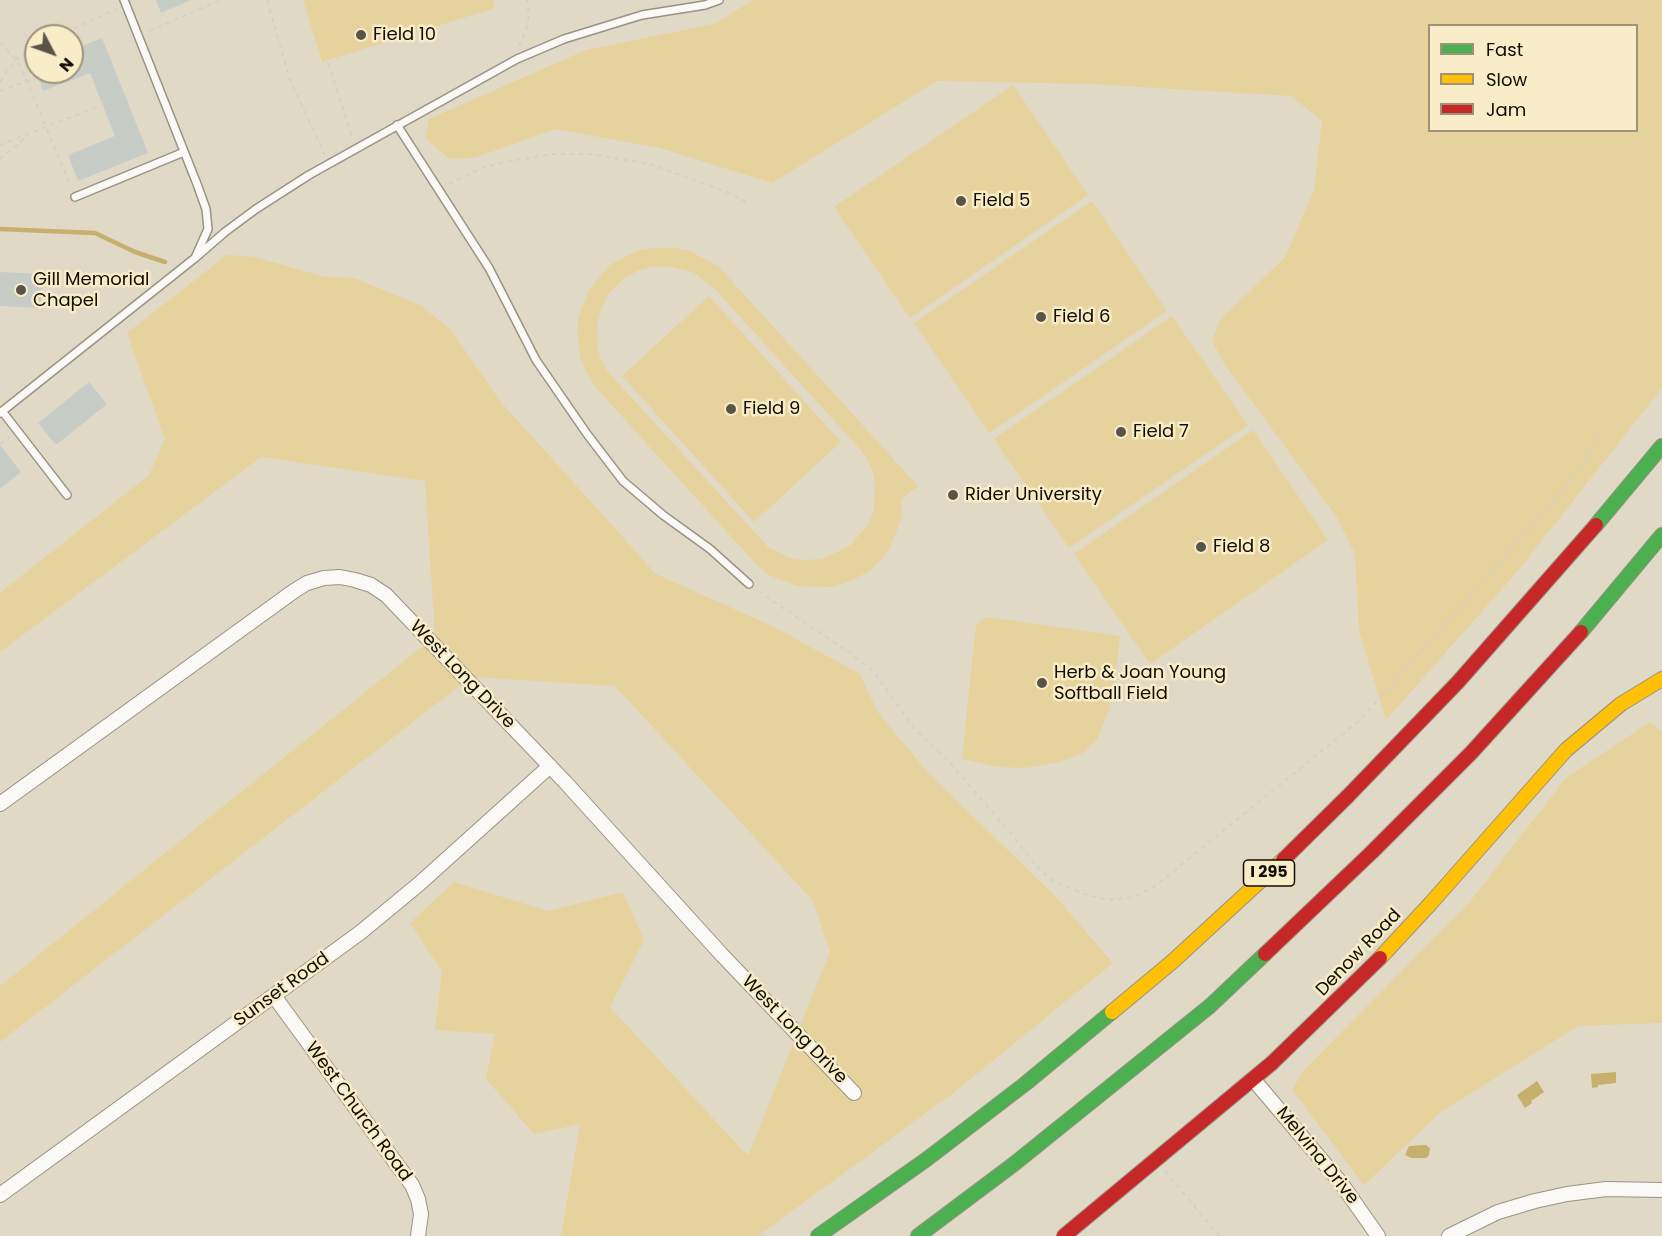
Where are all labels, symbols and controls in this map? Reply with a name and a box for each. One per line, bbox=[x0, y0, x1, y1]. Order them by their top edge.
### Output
north arrow bbox=[24, 24, 84, 84]
place label: Field 10 bbox=[373, 24, 436, 46]
legend bbox=[1428, 24, 1638, 132]
marker: Field 10 bbox=[354, 28, 368, 42]
text: Fast bbox=[1486, 37, 1523, 62]
text: N bbox=[54, 53, 79, 77]
text: Slow bbox=[1486, 67, 1527, 92]
text: Jam bbox=[1486, 97, 1526, 122]
place label: Field 5 bbox=[973, 190, 1030, 212]
marker: Field 5 bbox=[954, 194, 968, 208]
place label: Gill Memorial Chapel bbox=[33, 269, 150, 312]
marker: Gill Memorial Chapel bbox=[14, 283, 28, 297]
place label: Field 6 bbox=[1053, 306, 1110, 328]
marker: Field 6 bbox=[1034, 310, 1048, 324]
place label: Field 9 bbox=[743, 398, 800, 420]
marker: Field 9 bbox=[724, 402, 738, 416]
place label: Field 7 bbox=[1133, 421, 1189, 443]
marker: Field 7 bbox=[1114, 425, 1128, 439]
place label: Rider University bbox=[965, 484, 1102, 506]
marker: Rider University bbox=[946, 488, 960, 502]
place label: Field 8 bbox=[1213, 536, 1270, 558]
marker: Field 8 bbox=[1194, 540, 1208, 554]
street label: West Long Drive bbox=[405, 616, 519, 734]
place label: Herb & Joan Young Softball Field bbox=[1054, 662, 1226, 704]
marker: Herb & Joan Young Softball Field bbox=[1035, 676, 1049, 690]
road number: I 295 bbox=[1244, 860, 1294, 886]
street label: Denow Road bbox=[1312, 905, 1406, 1001]
street label: Sunset Road bbox=[230, 948, 334, 1032]
street label: West Long Drive bbox=[737, 971, 851, 1089]
street label: West Church Road bbox=[300, 1038, 416, 1186]
street label: Melvina Drive bbox=[1271, 1103, 1363, 1209]

